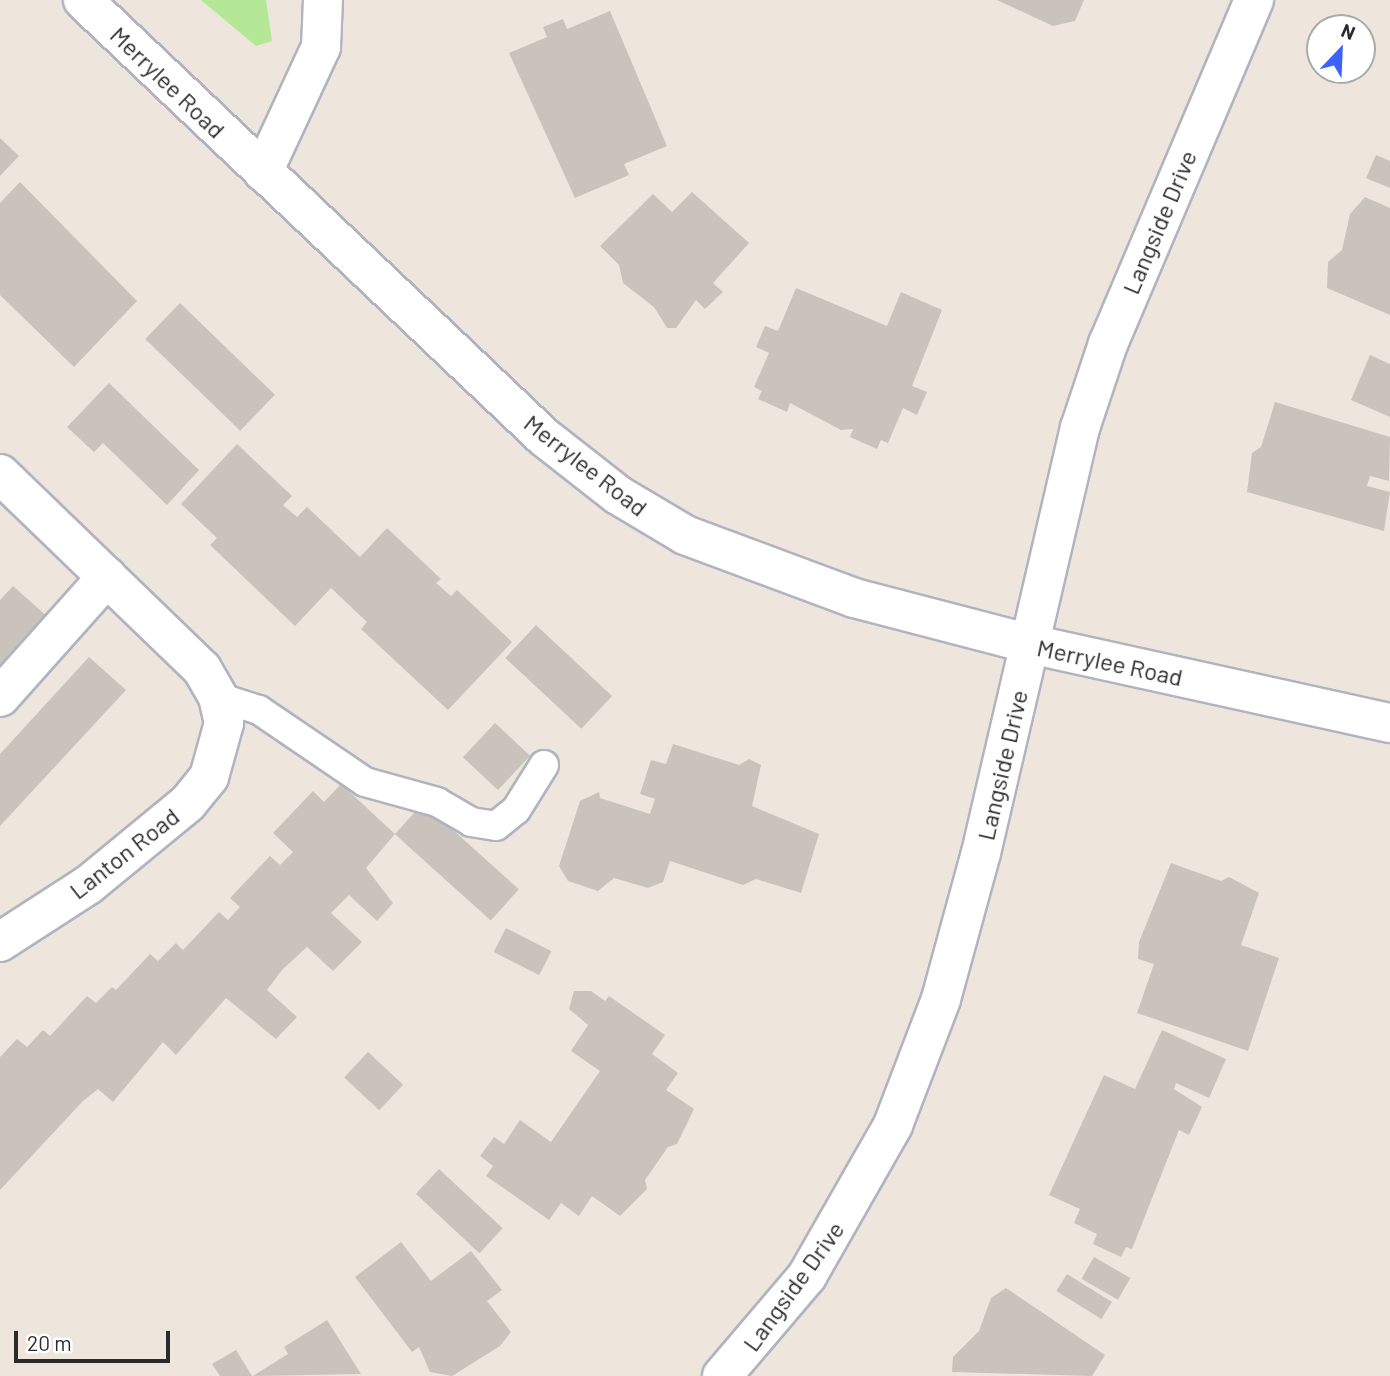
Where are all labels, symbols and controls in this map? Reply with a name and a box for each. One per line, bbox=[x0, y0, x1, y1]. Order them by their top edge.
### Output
north arrow bbox=[1306, 14, 1376, 84]
text: N bbox=[1338, 18, 1359, 44]
street label: Merrylee Road bbox=[105, 20, 231, 144]
street label: Langside Drive bbox=[1116, 146, 1202, 298]
street label: Merrylee Road bbox=[519, 408, 653, 522]
street label: Merrylee Road bbox=[1035, 633, 1185, 691]
street label: Langside Drive bbox=[971, 687, 1033, 843]
street label: Lanton Road bbox=[63, 801, 185, 905]
street label: Langside Drive bbox=[736, 1216, 850, 1356]
scale bar bbox=[18, 1316, 173, 1360]
text: 20 m bbox=[27, 1330, 72, 1355]

